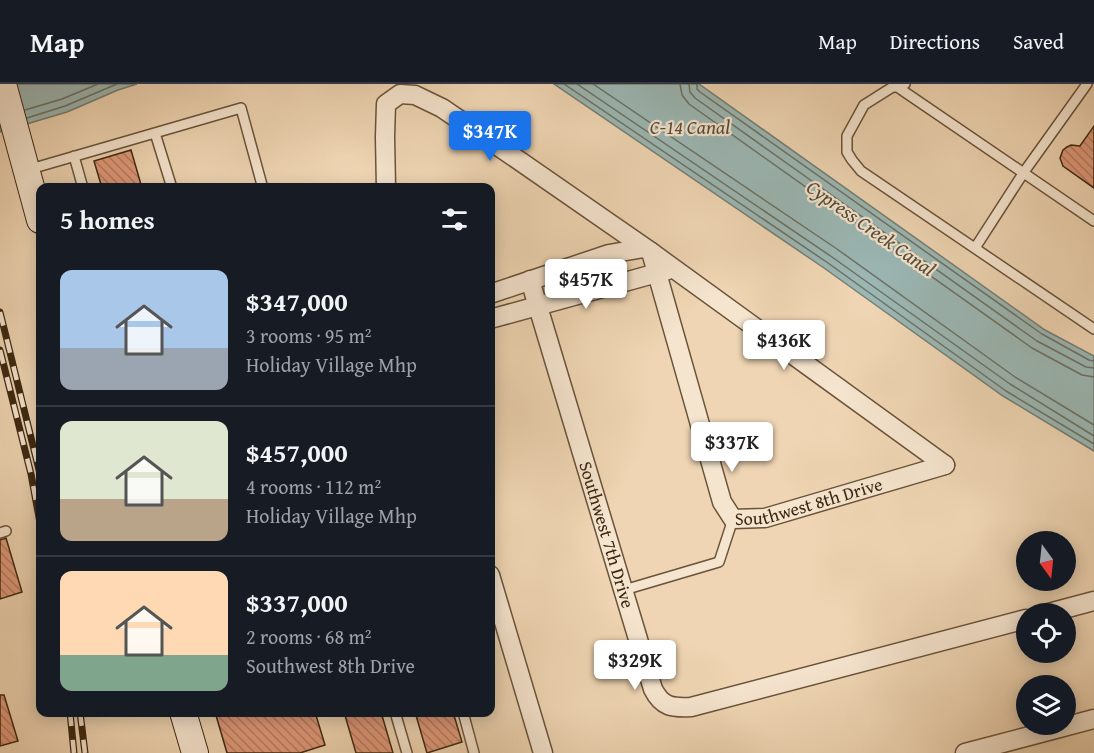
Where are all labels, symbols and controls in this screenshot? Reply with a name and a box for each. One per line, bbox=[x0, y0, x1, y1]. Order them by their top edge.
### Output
text: Map bbox=[30, 21, 84, 62]
text: Map bbox=[818, 26, 857, 57]
text: Directions bbox=[890, 26, 980, 57]
text: Saved bbox=[1013, 26, 1064, 57]
pin: $347K bbox=[448, 111, 532, 162]
water label: C-14 Canal bbox=[650, 112, 730, 141]
text: $347K bbox=[463, 116, 517, 145]
water label: Cypress Creek Canal bbox=[801, 172, 942, 283]
text: 5 homes bbox=[60, 200, 155, 239]
icon: filters bbox=[438, 203, 471, 236]
pin: $457K bbox=[544, 259, 628, 310]
text: $457K bbox=[559, 264, 613, 293]
text: $347,000 bbox=[246, 282, 348, 321]
icon: home bbox=[108, 294, 180, 366]
pin: $436K bbox=[742, 320, 826, 371]
text: 3 rooms · 95 m² bbox=[246, 321, 372, 350]
text: $436K bbox=[757, 325, 811, 354]
text: Holiday Village Mhp bbox=[246, 350, 417, 379]
pin: $337K bbox=[690, 422, 774, 473]
text: $337K bbox=[705, 427, 759, 456]
text: $457,000 bbox=[246, 433, 348, 472]
icon: home bbox=[108, 445, 180, 517]
street label: Southwest 7th Drive bbox=[572, 458, 642, 611]
street label: Southwest 8th Drive bbox=[734, 470, 886, 532]
text: 4 rooms · 112 m² bbox=[246, 472, 381, 501]
text: Holiday Village Mhp bbox=[246, 501, 417, 530]
north arrow bbox=[1016, 531, 1076, 591]
map controls bbox=[1016, 531, 1076, 735]
text: $337,000 bbox=[246, 583, 348, 622]
icon: home bbox=[108, 595, 180, 667]
button: locate bbox=[1016, 603, 1076, 663]
text: 2 rooms · 68 m² bbox=[246, 622, 372, 651]
pin: $329K bbox=[593, 640, 677, 691]
text: $329K bbox=[608, 645, 662, 674]
text: Southwest 8th Drive bbox=[246, 651, 415, 680]
button: layers bbox=[1016, 675, 1076, 735]

